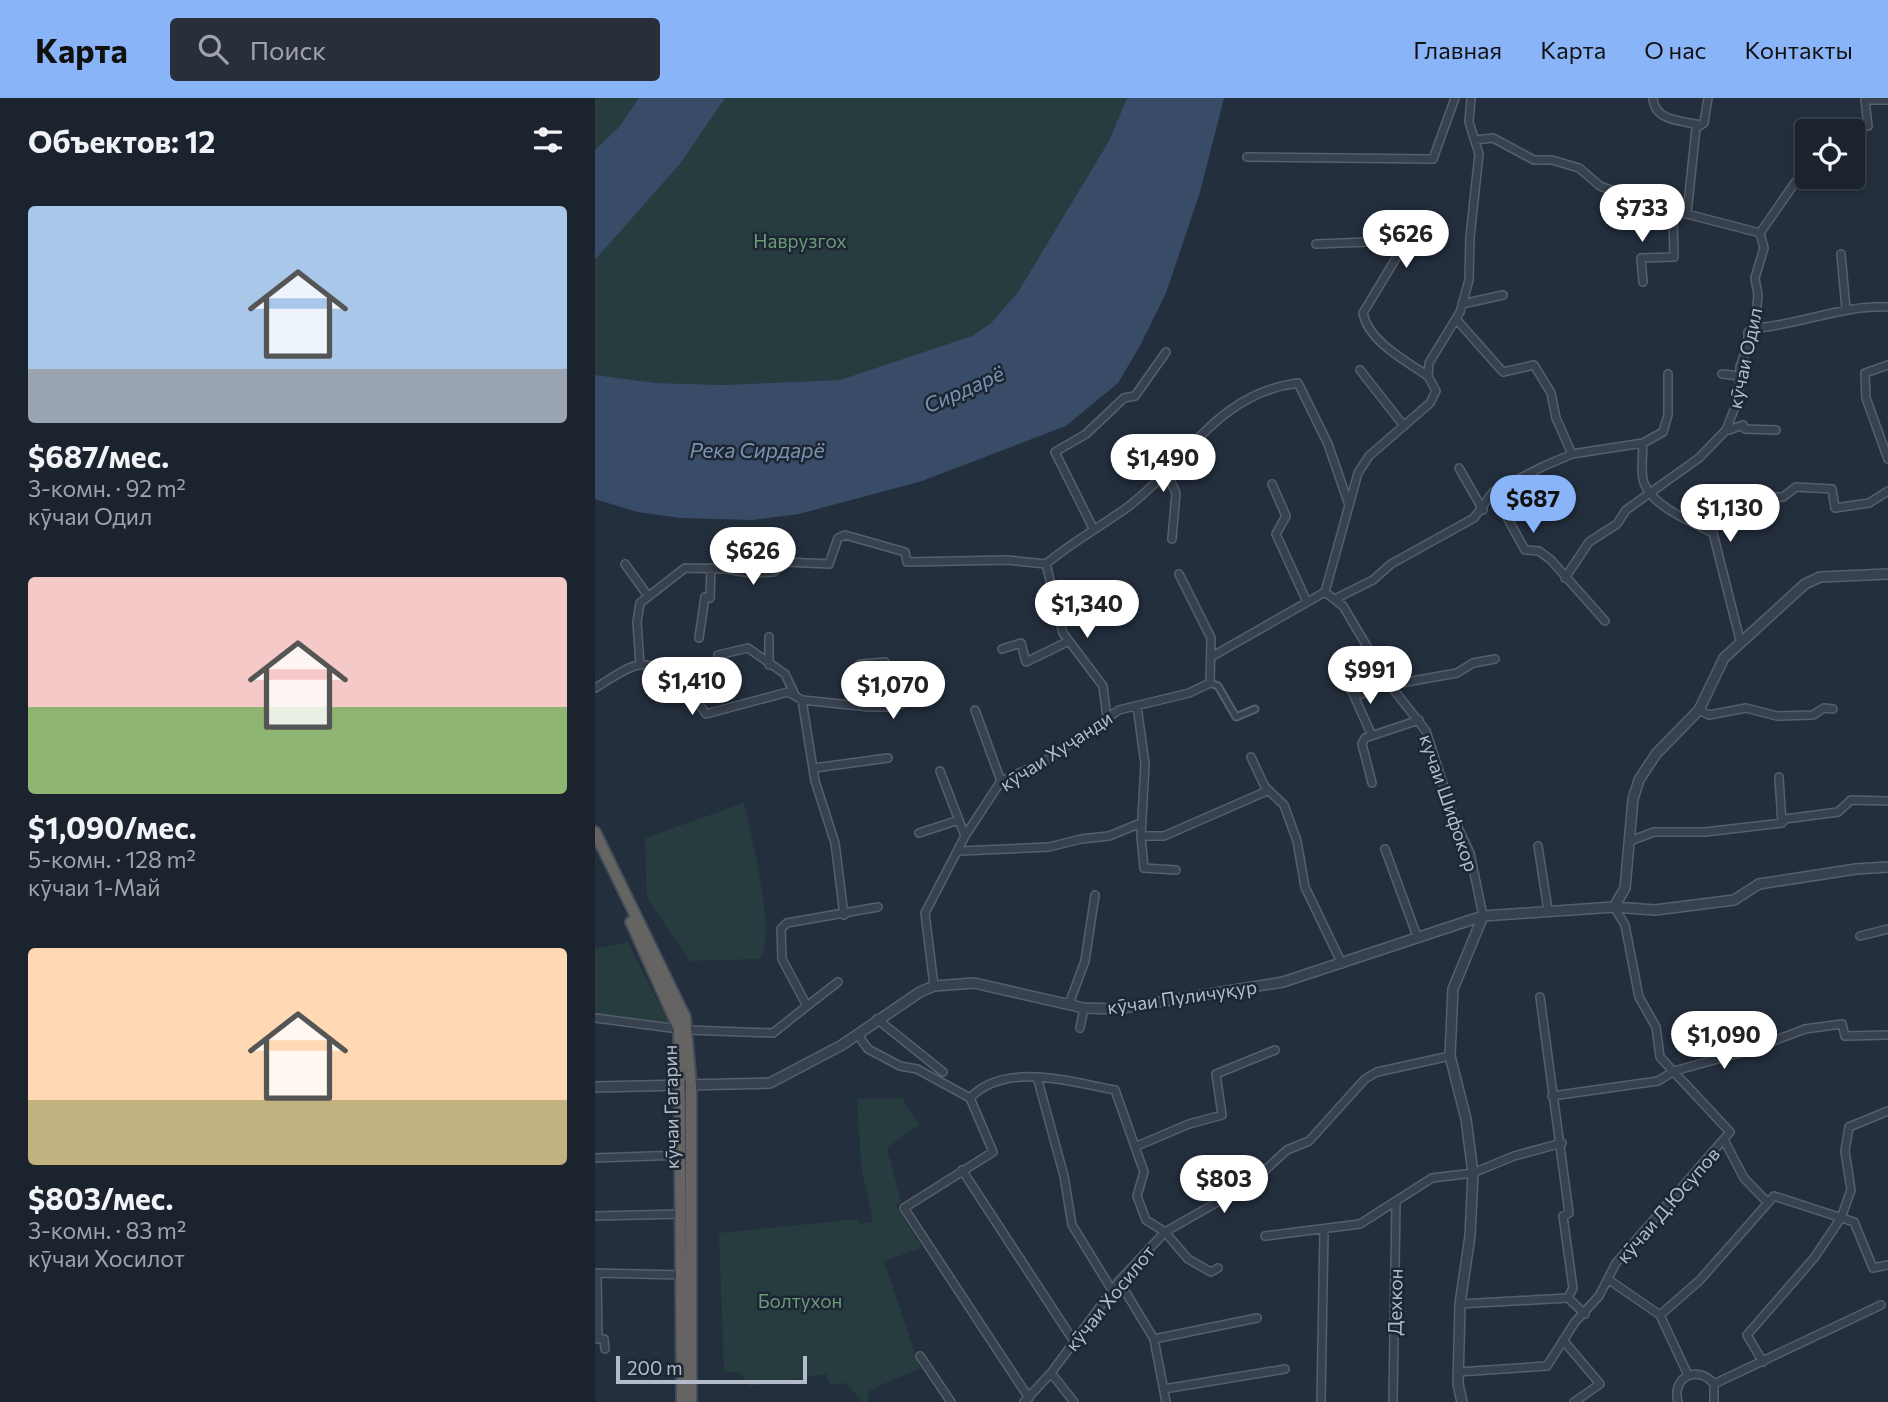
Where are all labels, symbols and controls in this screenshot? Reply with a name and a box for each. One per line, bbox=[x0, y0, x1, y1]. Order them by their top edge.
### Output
search box bbox=[170, 18, 660, 81]
text: Карта bbox=[35, 29, 128, 70]
icon: search bbox=[194, 30, 232, 68]
text: Поиск bbox=[250, 34, 326, 65]
text: Главная bbox=[1413, 35, 1502, 64]
text: Карта bbox=[1540, 35, 1606, 64]
text: О нас bbox=[1644, 35, 1706, 64]
text: Контакты bbox=[1744, 35, 1853, 64]
map controls bbox=[1795, 119, 1865, 189]
button: locate bbox=[1795, 119, 1865, 189]
icon: filters bbox=[529, 121, 567, 159]
text: Объектов: 12 bbox=[28, 122, 215, 159]
pin: $733 bbox=[1601, 184, 1683, 244]
text: $733 bbox=[1616, 193, 1668, 221]
pin: $626 bbox=[1365, 211, 1447, 270]
text: $626 bbox=[1379, 219, 1433, 247]
park label: Наврузгох bbox=[753, 229, 847, 252]
icon: home bbox=[235, 251, 361, 377]
street label: кӯчаи Одил bbox=[1723, 305, 1766, 411]
water label: Сирдарё bbox=[919, 360, 1008, 417]
pin: $1,490 bbox=[1106, 434, 1220, 494]
text: $687/мес. bbox=[28, 437, 169, 474]
water label: Река Сирдарё bbox=[689, 437, 826, 462]
text: $1,490 bbox=[1127, 443, 1199, 471]
text: 3-комн. · 92 m² bbox=[28, 474, 186, 502]
pin: $687 bbox=[1492, 476, 1574, 535]
text: $687 bbox=[1506, 484, 1560, 512]
pin: $1,130 bbox=[1673, 484, 1787, 544]
text: $1,130 bbox=[1697, 493, 1763, 521]
text: кӯчаи Одил bbox=[28, 502, 152, 530]
pin: $626 bbox=[712, 528, 794, 587]
text: $626 bbox=[726, 536, 780, 564]
pin: $1,340 bbox=[1030, 580, 1144, 640]
text: $1,340 bbox=[1051, 589, 1123, 617]
icon: home bbox=[235, 622, 361, 748]
pin: $991 bbox=[1329, 646, 1411, 706]
text: $991 bbox=[1344, 655, 1396, 683]
pin: $1,410 bbox=[635, 658, 749, 717]
pin: $1,070 bbox=[836, 662, 950, 721]
text: $1,410 bbox=[658, 666, 726, 694]
text: $1,070 bbox=[857, 670, 929, 698]
street label: кӯчаи Хуҷанди bbox=[995, 706, 1116, 796]
street label: кучаи Шифокор bbox=[1415, 731, 1484, 875]
text: $1,090/мес. bbox=[28, 808, 197, 845]
text: 5-комн. · 128 m² bbox=[28, 845, 196, 873]
text: кӯчаи 1-Май bbox=[28, 873, 160, 901]
street label: кӯчаи Пуличуқур bbox=[1105, 975, 1258, 1018]
icon: home bbox=[235, 993, 361, 1119]
pin: $1,090 bbox=[1667, 1012, 1781, 1071]
text: $1,090 bbox=[1687, 1020, 1761, 1048]
street label: кӯчаи Гагарин bbox=[658, 1045, 683, 1169]
street label: кӯчаи Д.Юсупов bbox=[1611, 1142, 1724, 1267]
pin: $803 bbox=[1183, 1156, 1265, 1215]
text: $803 bbox=[1196, 1164, 1252, 1192]
text: $803/мес. bbox=[28, 1179, 173, 1216]
text: 3-комн. · 83 m² bbox=[28, 1216, 186, 1244]
street label: кӯчаи Хосилот bbox=[1060, 1240, 1159, 1355]
text: кӯчаи Хосилот bbox=[28, 1244, 185, 1272]
street label: Дехкон bbox=[1382, 1268, 1407, 1336]
park label: Болтухон bbox=[758, 1289, 842, 1312]
scale bar bbox=[616, 1353, 807, 1385]
text: 200 m bbox=[627, 1356, 683, 1379]

